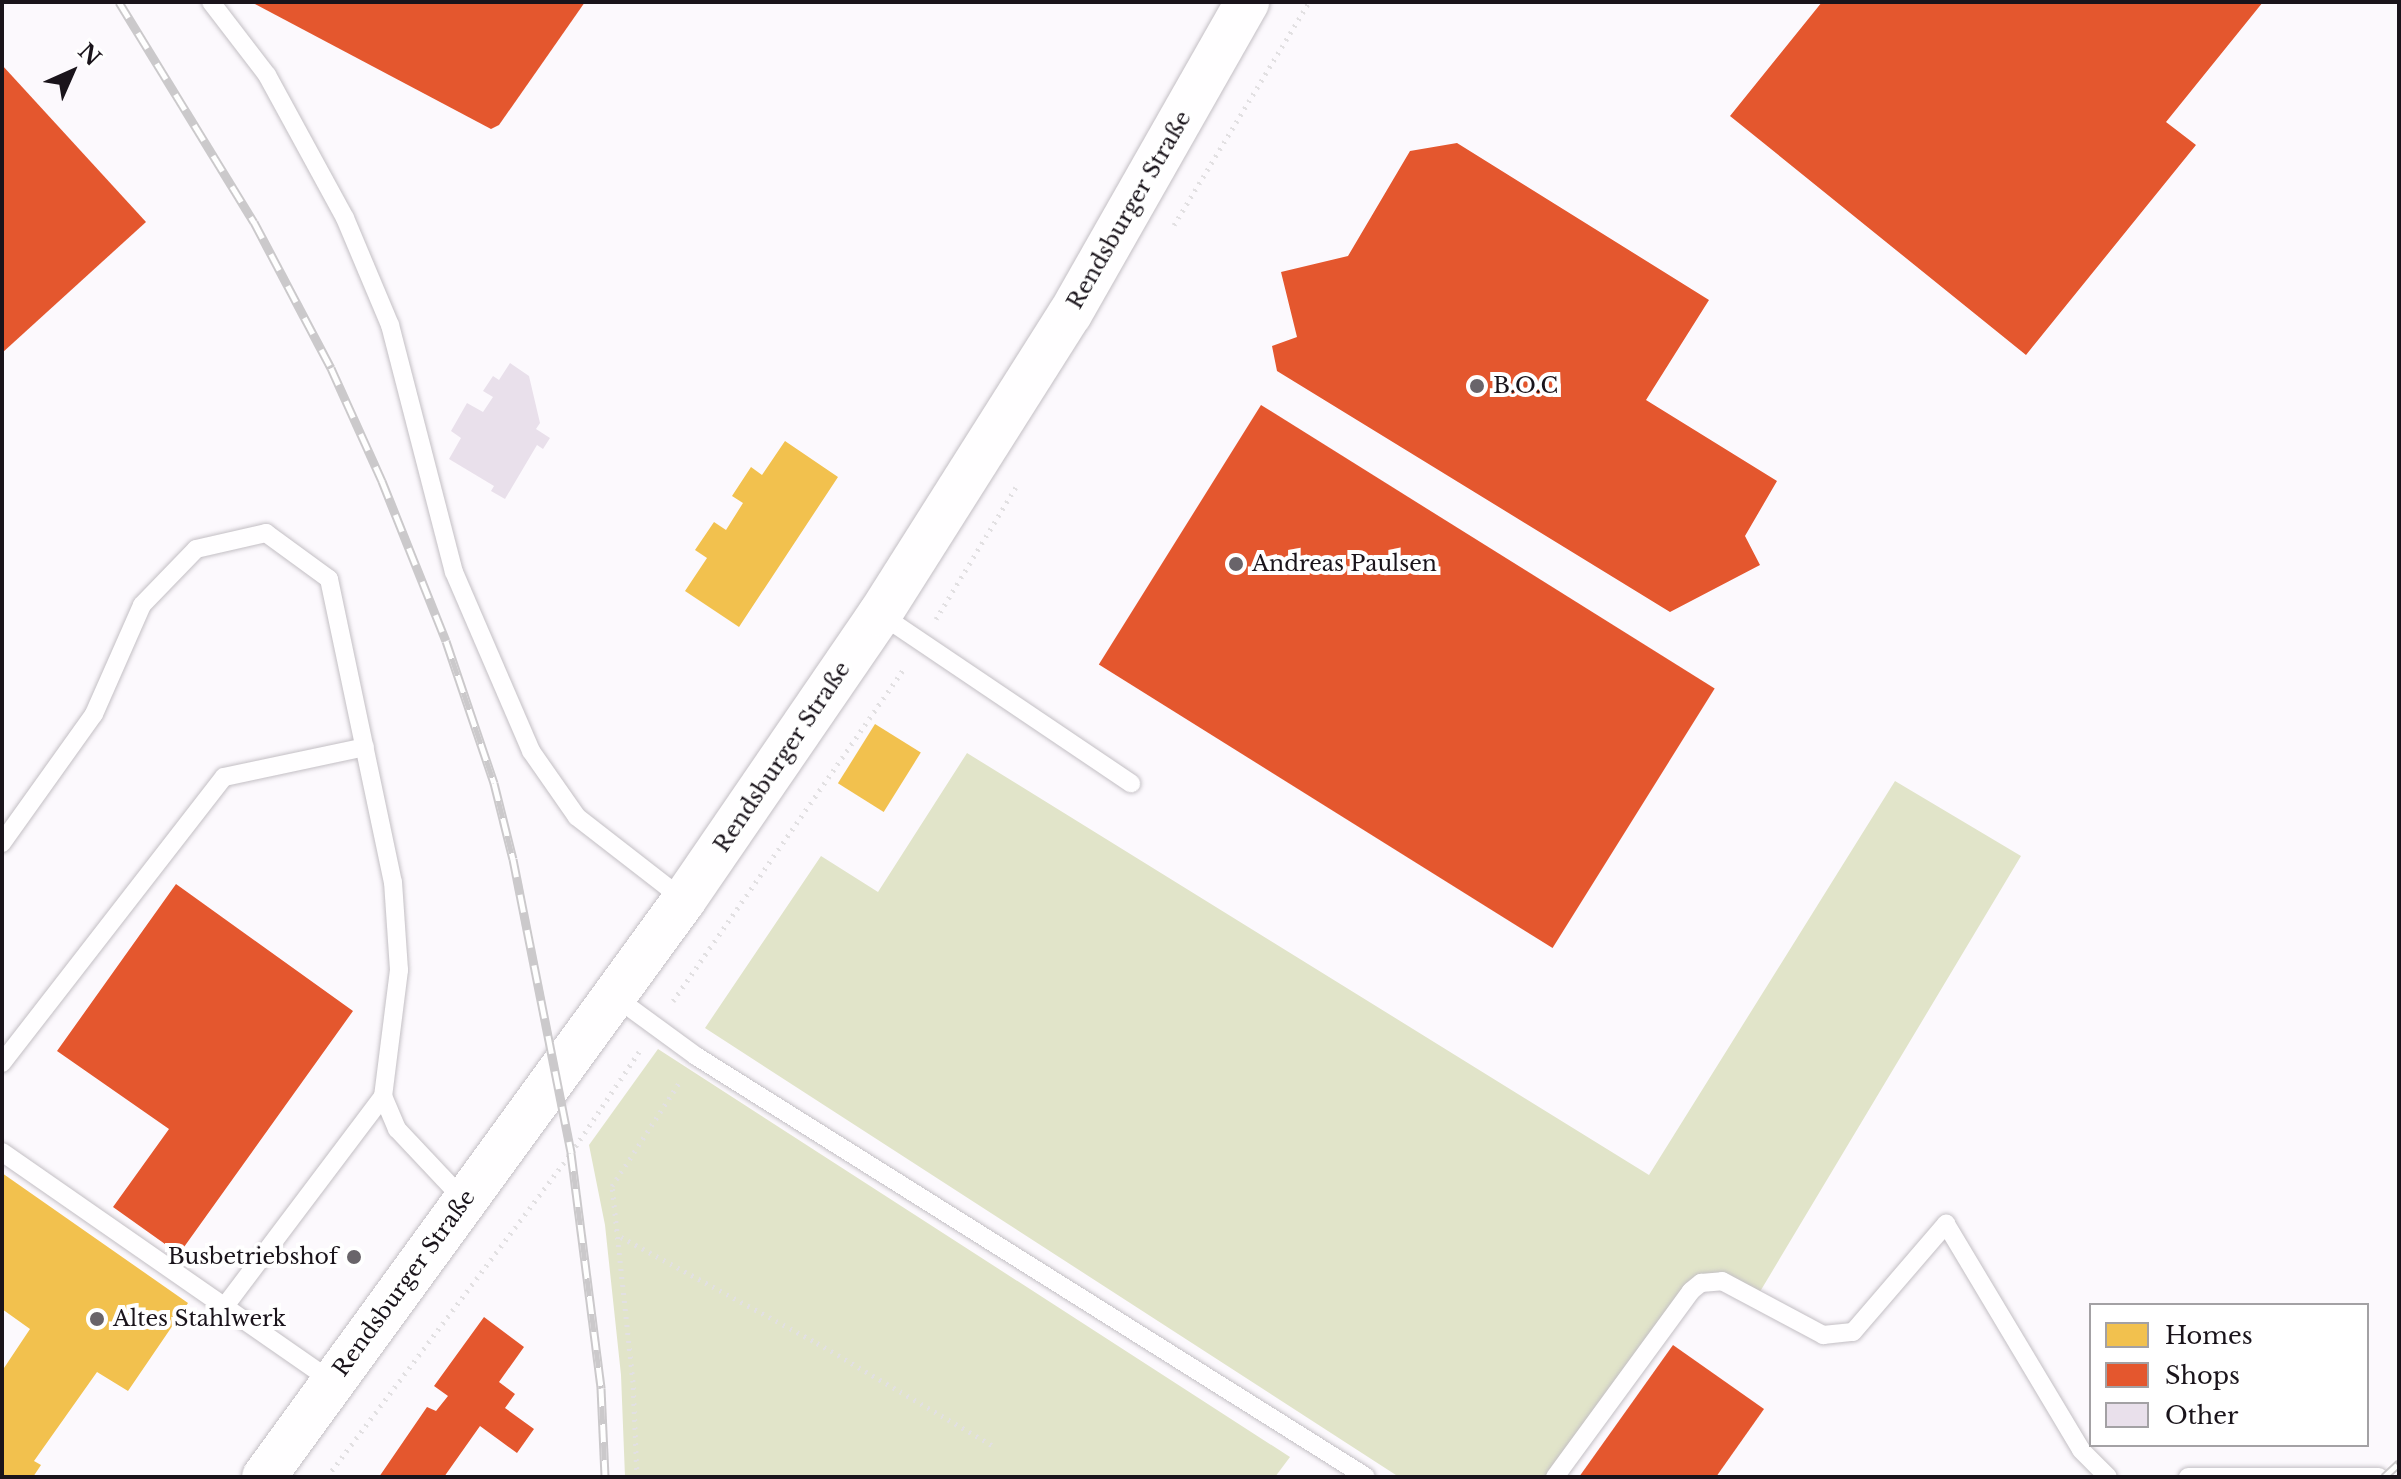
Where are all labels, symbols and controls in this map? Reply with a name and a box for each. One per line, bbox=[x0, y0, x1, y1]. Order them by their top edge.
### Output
north arrow bbox=[32, 32, 112, 112]
text: N bbox=[72, 38, 106, 72]
street label: Rendsburger Straße bbox=[1061, 106, 1197, 314]
place label: B.O.C bbox=[1493, 373, 1558, 399]
marker: B.O.C bbox=[1468, 377, 1486, 395]
place label: Andreas Paulsen bbox=[1252, 551, 1437, 577]
marker: Andreas Paulsen bbox=[1227, 555, 1245, 573]
street label: Rendsburger Straße bbox=[708, 657, 856, 857]
street label: Rendsburger Straße bbox=[327, 1184, 481, 1382]
place label: Busbetriebshof bbox=[168, 1244, 338, 1270]
marker: Busbetriebshof bbox=[345, 1248, 363, 1266]
legend bbox=[2089, 1303, 2369, 1447]
place label: Altes Stahlwerk bbox=[113, 1306, 286, 1332]
marker: Altes Stahlwerk bbox=[88, 1310, 106, 1328]
text: Homes bbox=[2165, 1321, 2253, 1350]
text: Shops bbox=[2165, 1361, 2240, 1390]
text: Other bbox=[2165, 1401, 2239, 1430]

